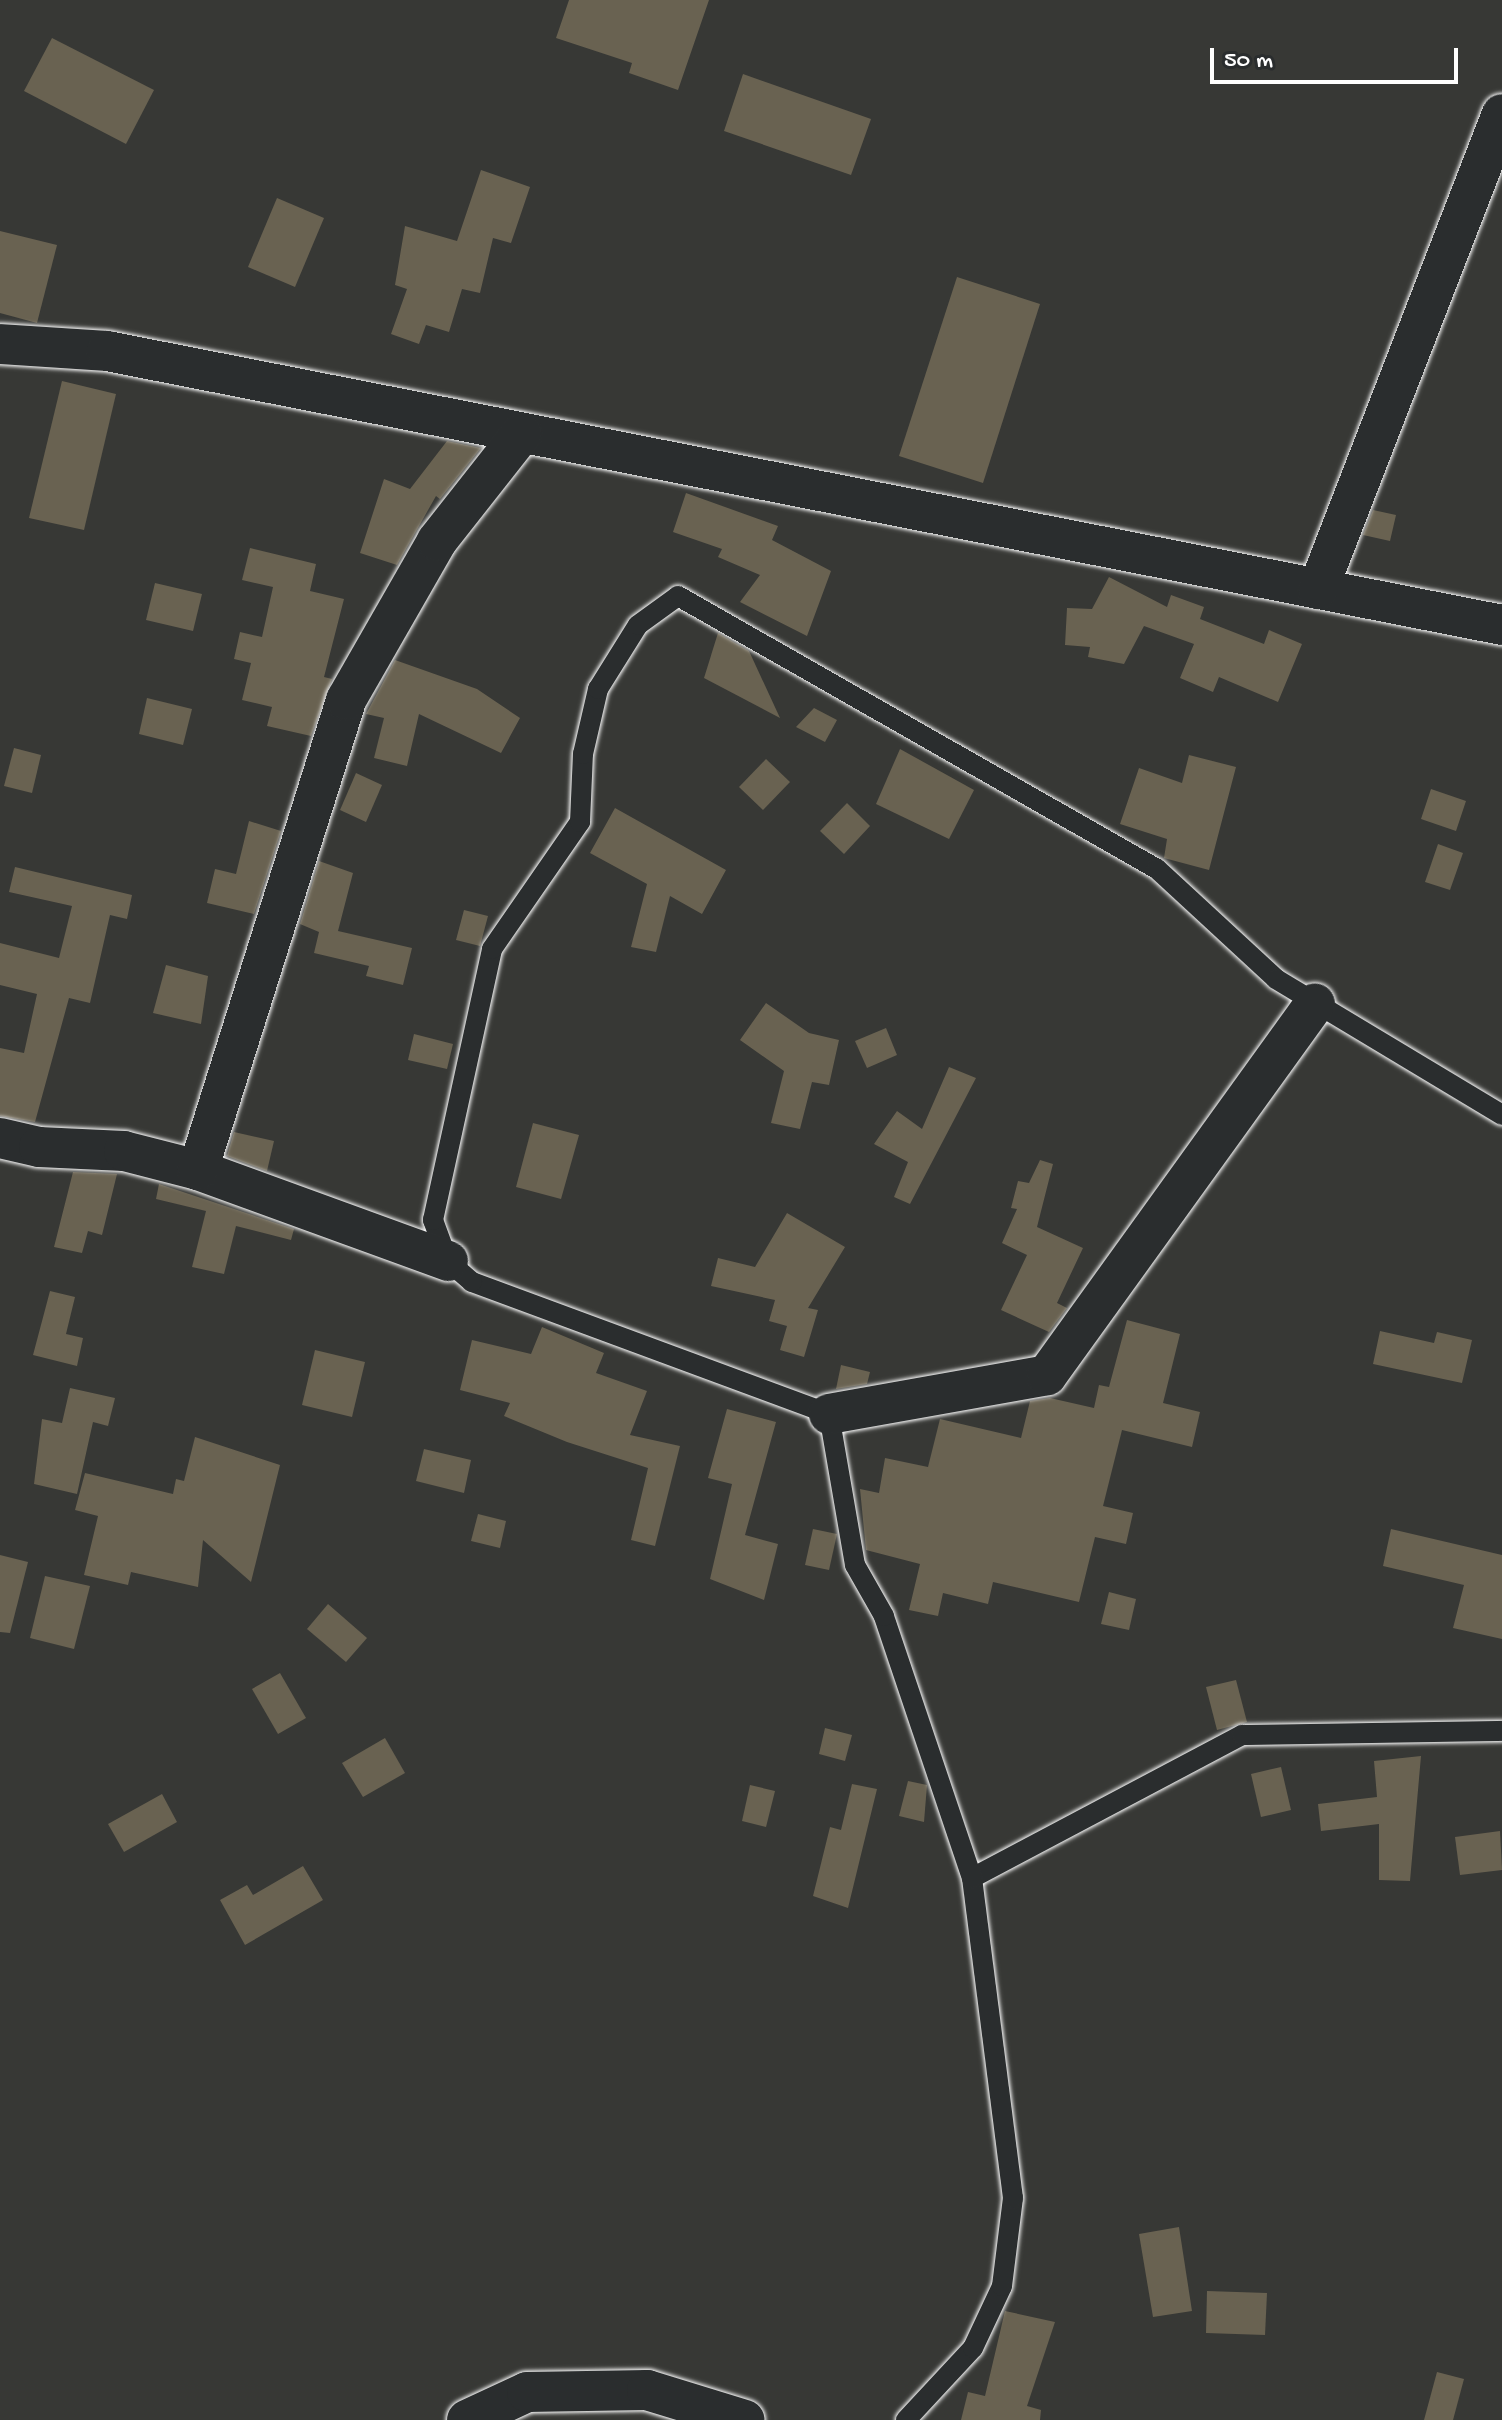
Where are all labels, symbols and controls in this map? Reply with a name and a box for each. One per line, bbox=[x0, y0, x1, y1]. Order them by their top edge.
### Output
scale bar bbox=[1214, 32, 1462, 82]
text: 50 m bbox=[1224, 47, 1273, 76]

